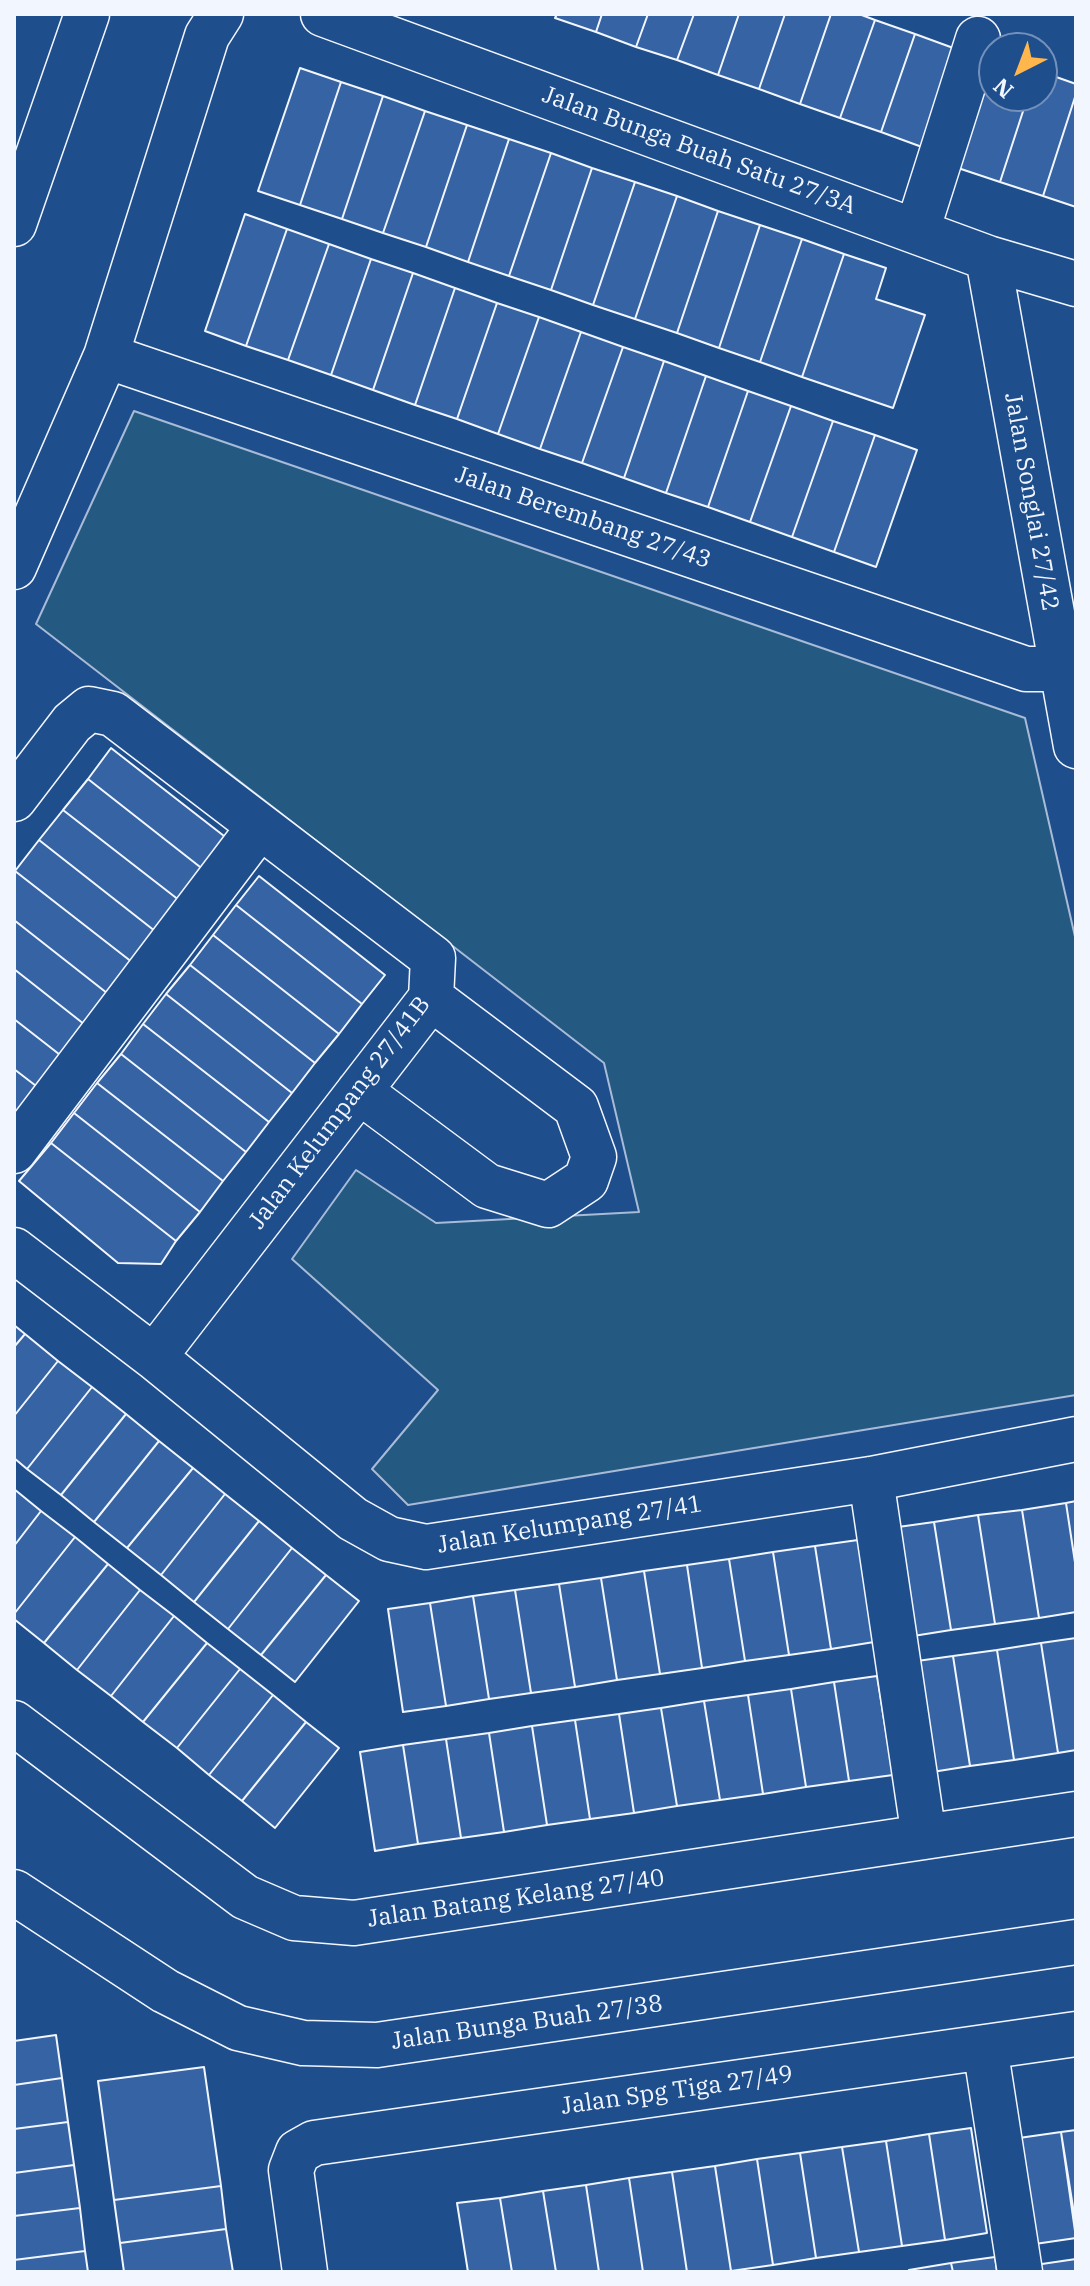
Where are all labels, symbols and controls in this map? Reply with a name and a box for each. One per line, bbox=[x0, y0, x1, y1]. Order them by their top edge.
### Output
north arrow bbox=[978, 32, 1058, 112]
text: N bbox=[987, 72, 1019, 105]
street label: Jalan Bunga Buah Satu 27/3A bbox=[538, 81, 860, 221]
street label: Jalan Songlai 27/42 bbox=[998, 391, 1064, 613]
street label: Jalan Berembang 27/43 bbox=[451, 461, 715, 575]
street label: Jalan Kelumpang 27/41B bbox=[243, 991, 437, 1235]
street label: Jalan Kelumpang 27/41 bbox=[436, 1490, 704, 1560]
street label: Jalan Batang Kelang 27/40 bbox=[366, 1864, 666, 1934]
street label: Jalan Bunga Buah 27/38 bbox=[390, 1990, 664, 2056]
street label: Jalan Spg Tiga 27/49 bbox=[559, 2060, 795, 2122]

